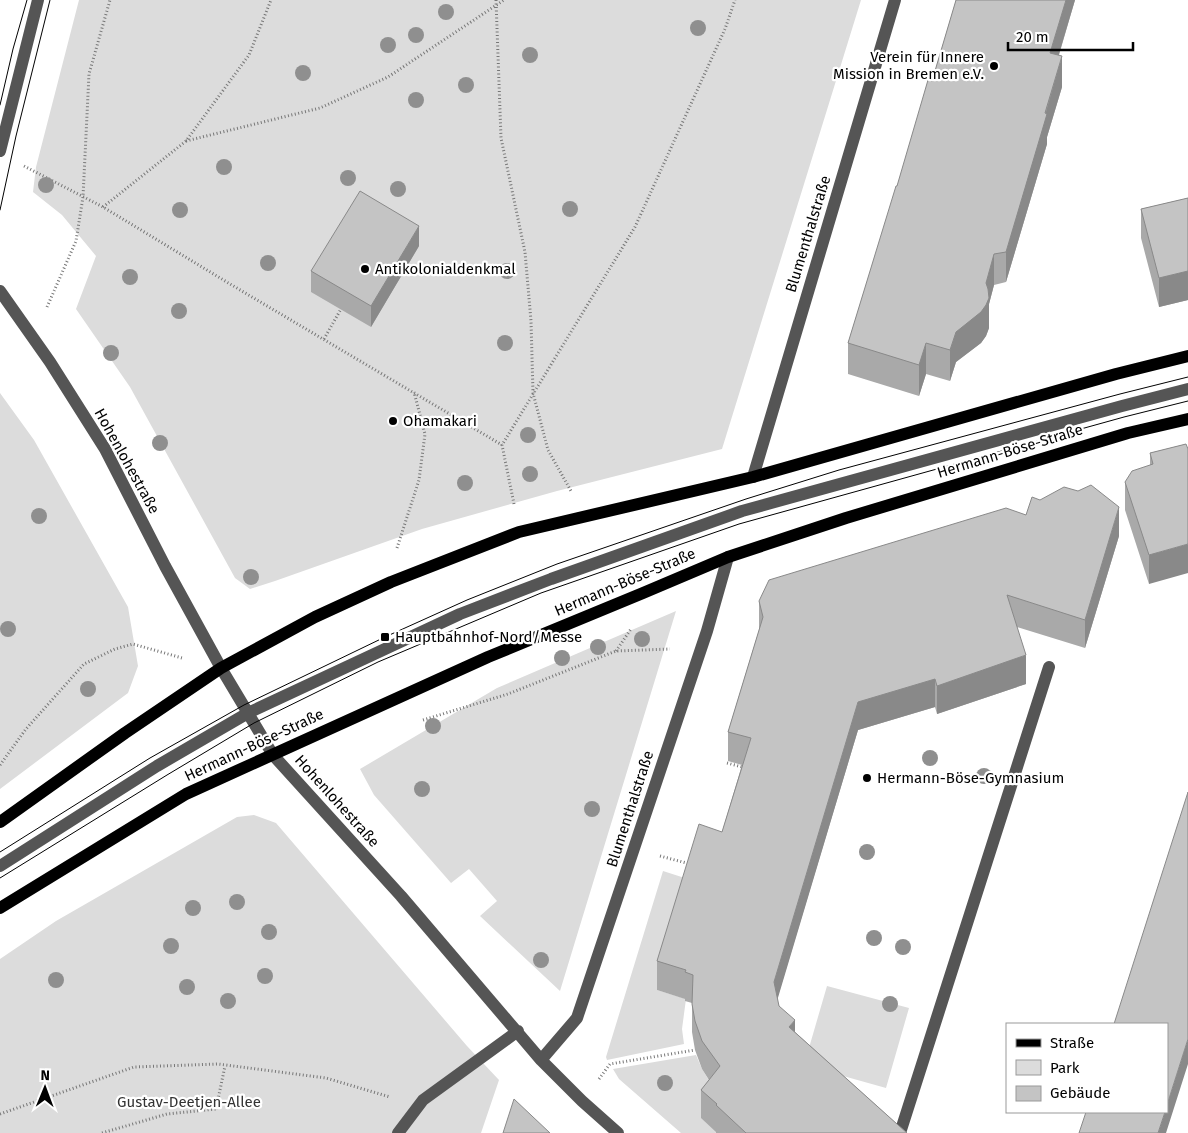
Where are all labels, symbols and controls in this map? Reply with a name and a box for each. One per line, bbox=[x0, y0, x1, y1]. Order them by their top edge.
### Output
scale bar bbox=[1008, 20, 1133, 52]
text: 20 m bbox=[1016, 28, 1049, 46]
place label: Verein für Innere Mission in Bremen e.V. bbox=[833, 48, 984, 83]
marker: Verein für Innere Mission in Bremen e.V. bbox=[988, 60, 1000, 72]
street label: Blumenthalstraße bbox=[782, 173, 834, 295]
place label: Antikolonialdenkmal bbox=[375, 260, 516, 278]
marker: Antikolonialdenkmal bbox=[359, 263, 371, 275]
street label: Hohenlohestraße bbox=[91, 405, 163, 517]
place label: Ohamakari bbox=[403, 412, 477, 430]
marker: Ohamakari bbox=[387, 415, 399, 427]
street label: Hermann-Böse-Straße bbox=[935, 420, 1085, 482]
street label: Hermann-Böse-Straße bbox=[552, 544, 698, 620]
place label: Hauptbahnhof-Nord/Messe bbox=[395, 628, 582, 646]
marker: Hauptbahnhof-Nord/Messe bbox=[379, 631, 391, 643]
street label: Hermann-Böse-Straße bbox=[182, 705, 326, 785]
street label: Blumenthalstraße bbox=[603, 748, 657, 870]
street label: Hohenlohestraße bbox=[291, 751, 383, 851]
place label: Hermann-Böse-Gymnasium bbox=[877, 769, 1064, 787]
marker: Hermann-Böse-Gymnasium bbox=[861, 772, 873, 784]
legend bbox=[1006, 1023, 1168, 1113]
text: Straße bbox=[1050, 1034, 1094, 1052]
text: Park bbox=[1050, 1059, 1080, 1077]
north arrow bbox=[20, 1063, 70, 1113]
text: N bbox=[40, 1067, 50, 1084]
text: Gebäude bbox=[1050, 1084, 1110, 1102]
park label: Gustav-Deetjen-Allee bbox=[117, 1093, 261, 1111]

